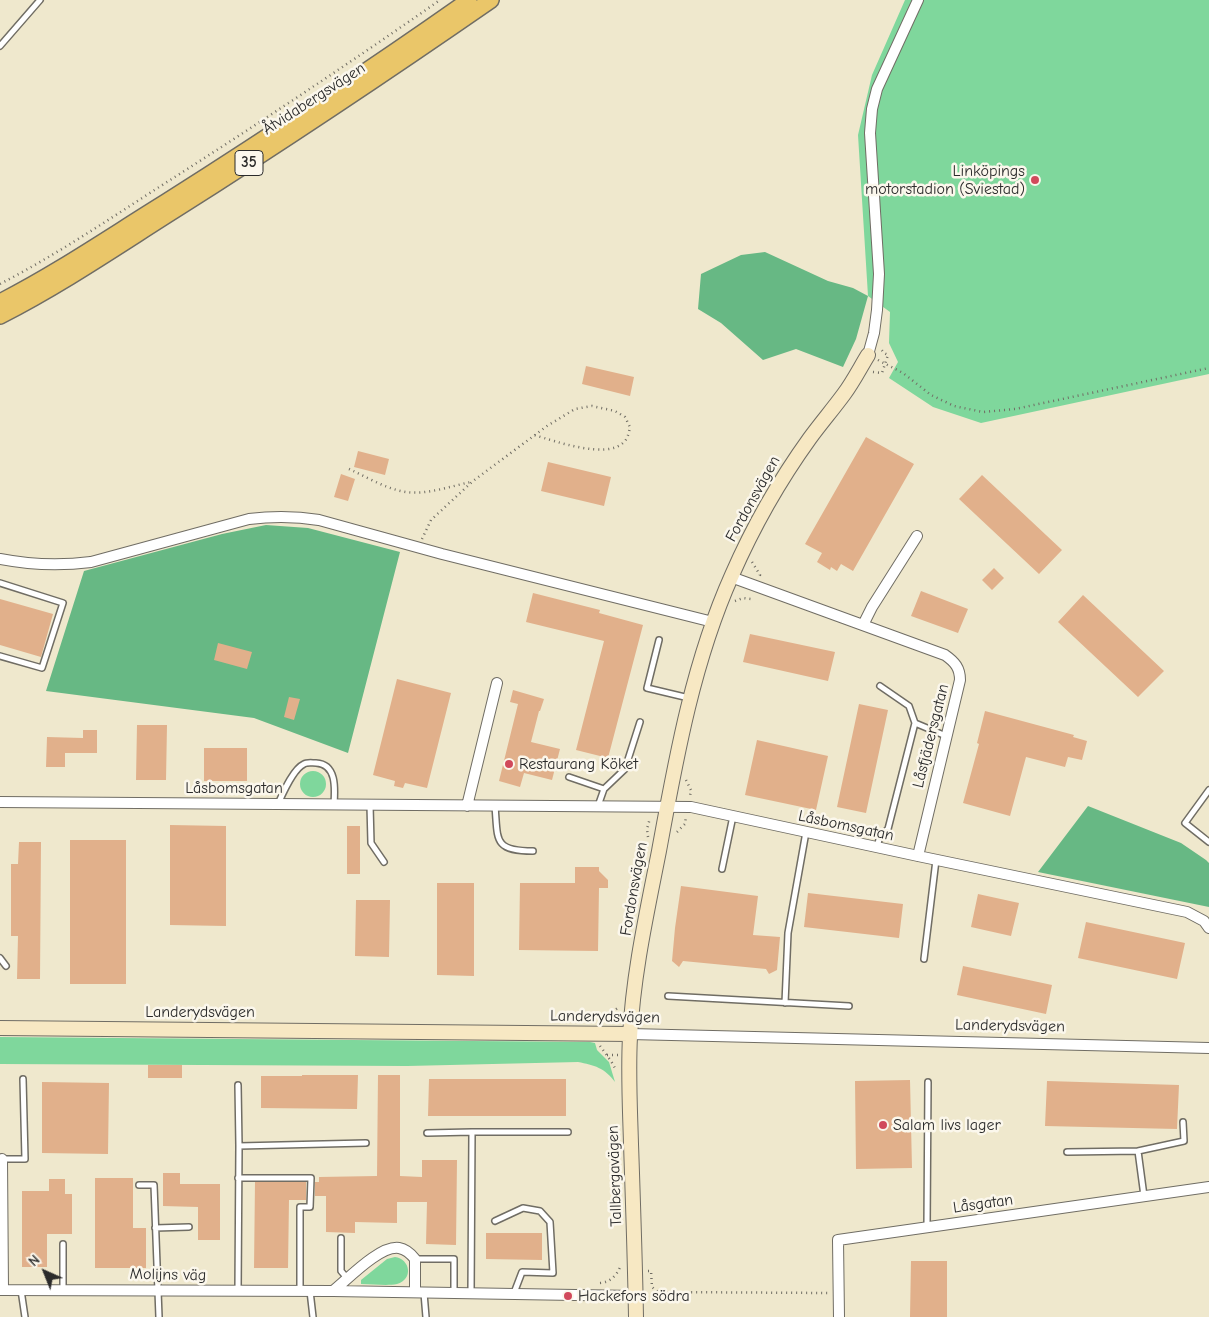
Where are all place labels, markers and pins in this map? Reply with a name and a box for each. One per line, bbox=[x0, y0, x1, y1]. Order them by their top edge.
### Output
place label: Linköpings motorstadion (Sviestad) bbox=[865, 161, 1025, 199]
marker: Linköpings motorstadion (Sviestad) bbox=[1029, 174, 1041, 186]
place label: Restaurang Köket bbox=[519, 754, 638, 774]
marker: Restaurang Köket bbox=[503, 758, 515, 770]
place label: Salam livs lager bbox=[893, 1115, 1001, 1135]
marker: Salam livs lager bbox=[877, 1119, 889, 1131]
place label: Hackefors södra bbox=[578, 1286, 690, 1306]
marker: Hackefors södra bbox=[562, 1290, 574, 1302]

